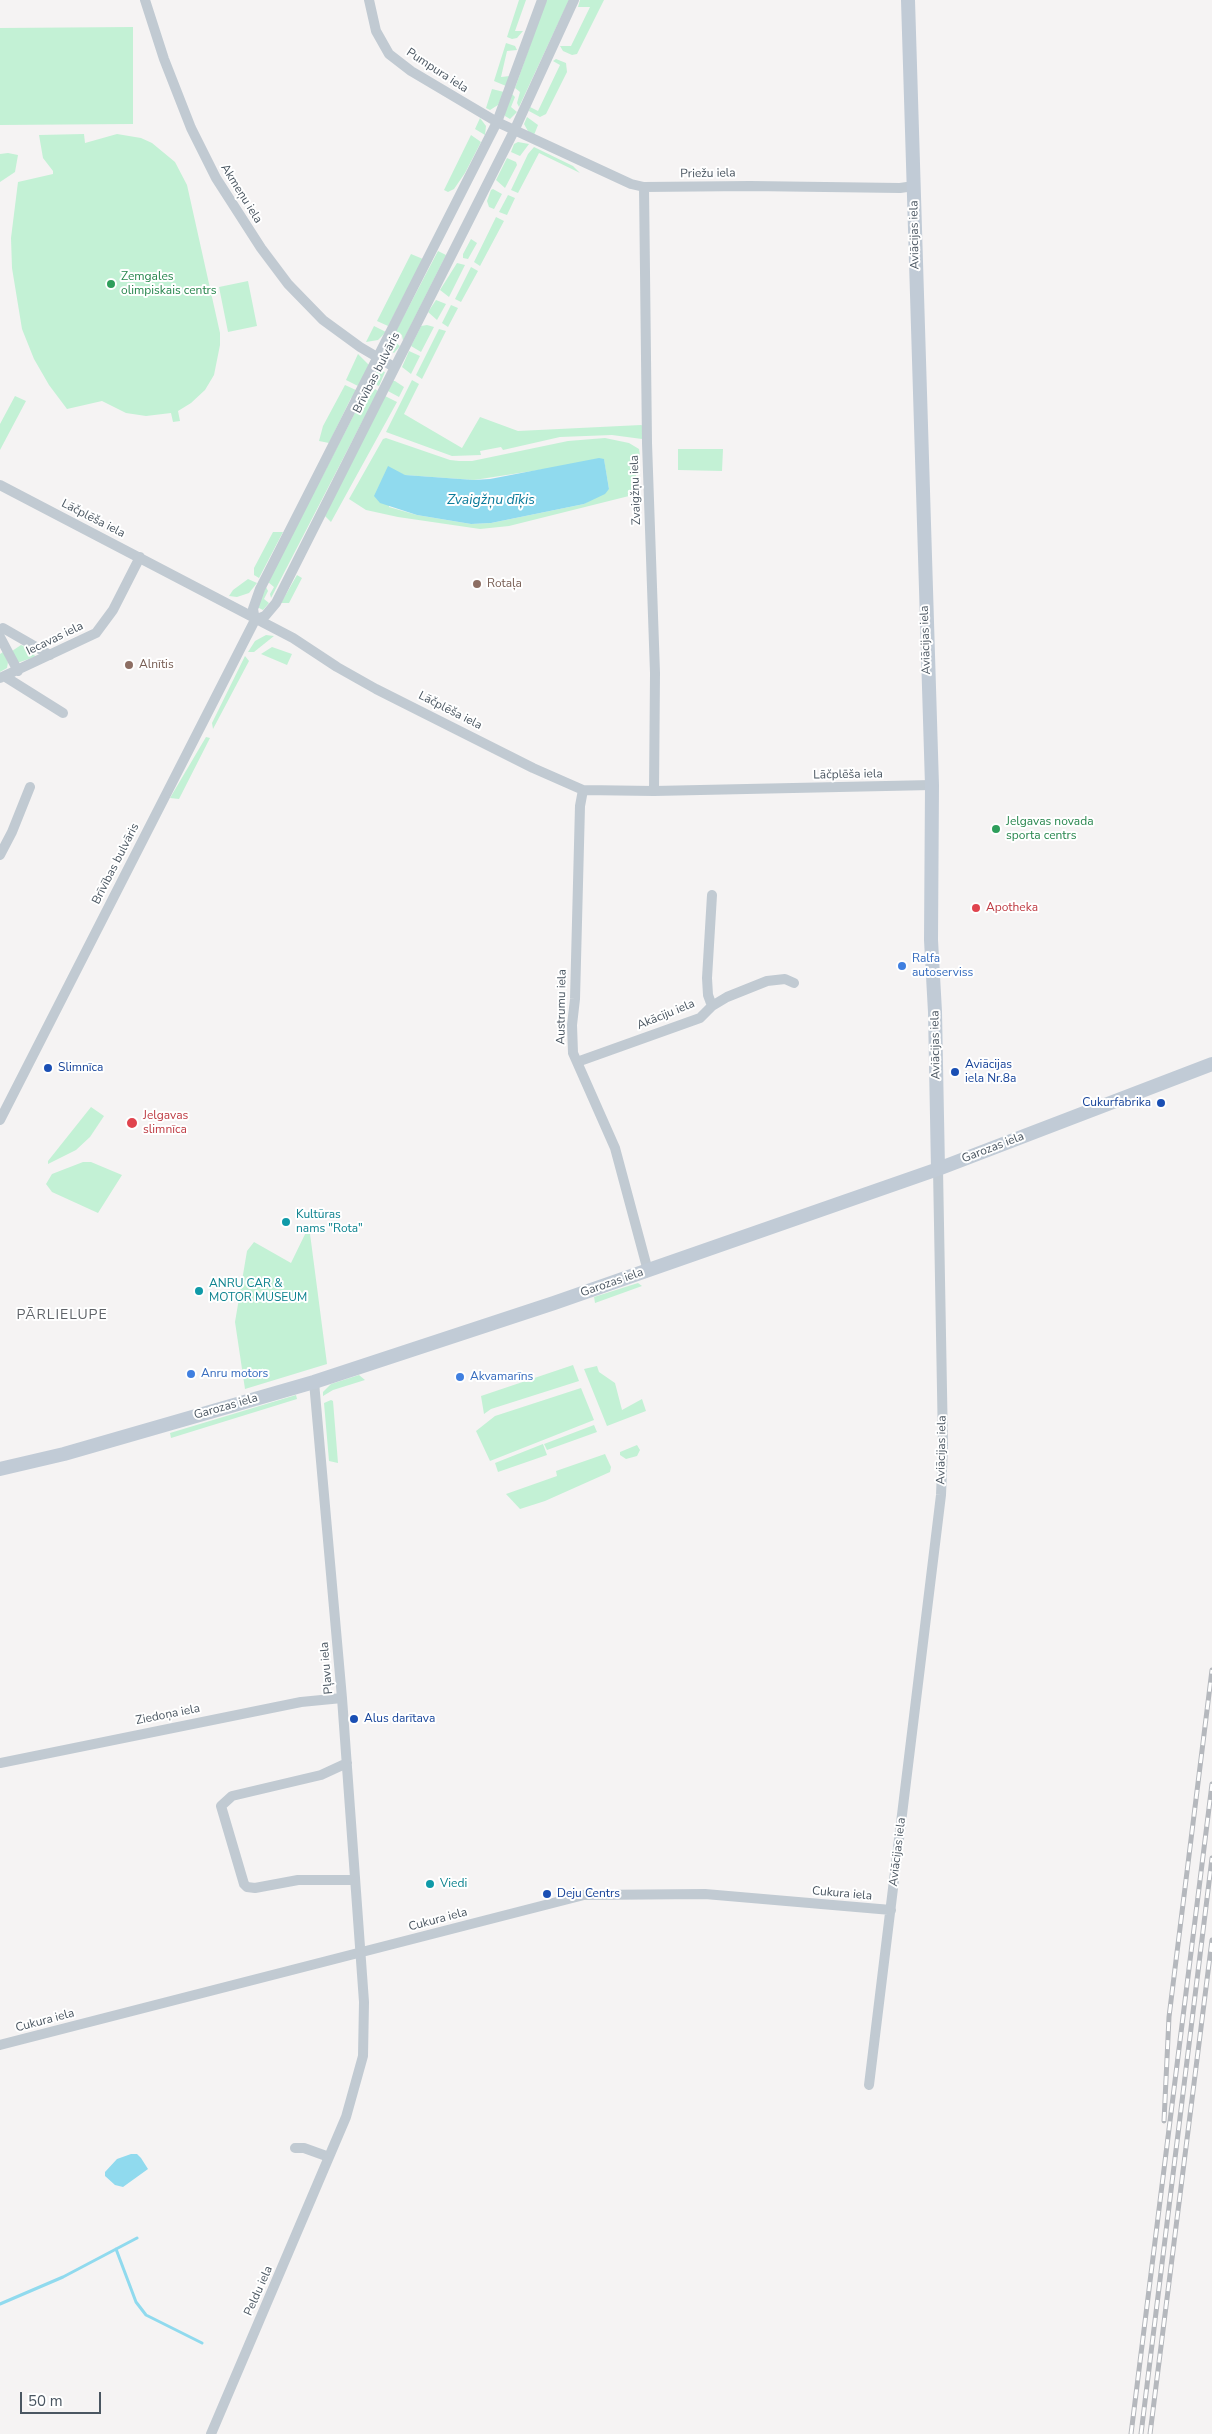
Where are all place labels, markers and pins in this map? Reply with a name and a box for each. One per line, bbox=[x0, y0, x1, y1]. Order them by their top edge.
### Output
place label: Zemgales olimpiskais centrs bbox=[121, 270, 217, 298]
marker: Zemgales olimpiskais centrs bbox=[105, 278, 117, 290]
place label: Rotaļa bbox=[487, 577, 522, 591]
marker: Rotaļa bbox=[471, 578, 483, 590]
place label: Alnītis bbox=[139, 658, 174, 672]
marker: Alnītis bbox=[123, 659, 135, 671]
place label: Jelgavas novada sporta centrs bbox=[1006, 815, 1094, 843]
marker: Jelgavas novada sporta centrs bbox=[990, 823, 1002, 835]
place label: Apotheka bbox=[986, 901, 1038, 915]
marker: Apotheka bbox=[970, 902, 982, 914]
place label: Ralfa autoserviss bbox=[912, 952, 973, 980]
marker: Ralfa autoserviss bbox=[896, 960, 908, 972]
place label: Aviācijas iela Nr.8a bbox=[965, 1058, 1016, 1086]
place label: Slimnīca bbox=[58, 1061, 103, 1075]
marker: Slimnīca bbox=[42, 1062, 54, 1074]
marker: Aviācijas iela Nr.8a bbox=[949, 1066, 961, 1078]
place label: Cukurfabrika bbox=[1082, 1096, 1151, 1110]
marker: Cukurfabrika bbox=[1155, 1097, 1167, 1109]
place label: Jelgavas slimnīca bbox=[143, 1109, 188, 1137]
marker: Jelgavas slimnīca bbox=[125, 1116, 139, 1130]
place label: Kultūras nams "Rota" bbox=[296, 1208, 363, 1236]
marker: Kultūras nams "Rota" bbox=[280, 1216, 292, 1228]
place label: ANRU CAR & MOTOR MUSEUM bbox=[209, 1277, 307, 1305]
marker: ANRU CAR & MOTOR MUSEUM bbox=[193, 1285, 205, 1297]
place label: Anru motors bbox=[201, 1367, 268, 1381]
marker: Anru motors bbox=[185, 1368, 197, 1380]
place label: Akvamarīns bbox=[470, 1370, 533, 1384]
marker: Akvamarīns bbox=[454, 1371, 466, 1383]
place label: Alus darītava bbox=[364, 1712, 435, 1726]
marker: Alus darītava bbox=[348, 1713, 360, 1725]
place label: Viedi bbox=[440, 1877, 467, 1891]
marker: Viedi bbox=[424, 1878, 436, 1890]
place label: Deju Centrs bbox=[557, 1887, 620, 1901]
marker: Deju Centrs bbox=[541, 1888, 553, 1900]

